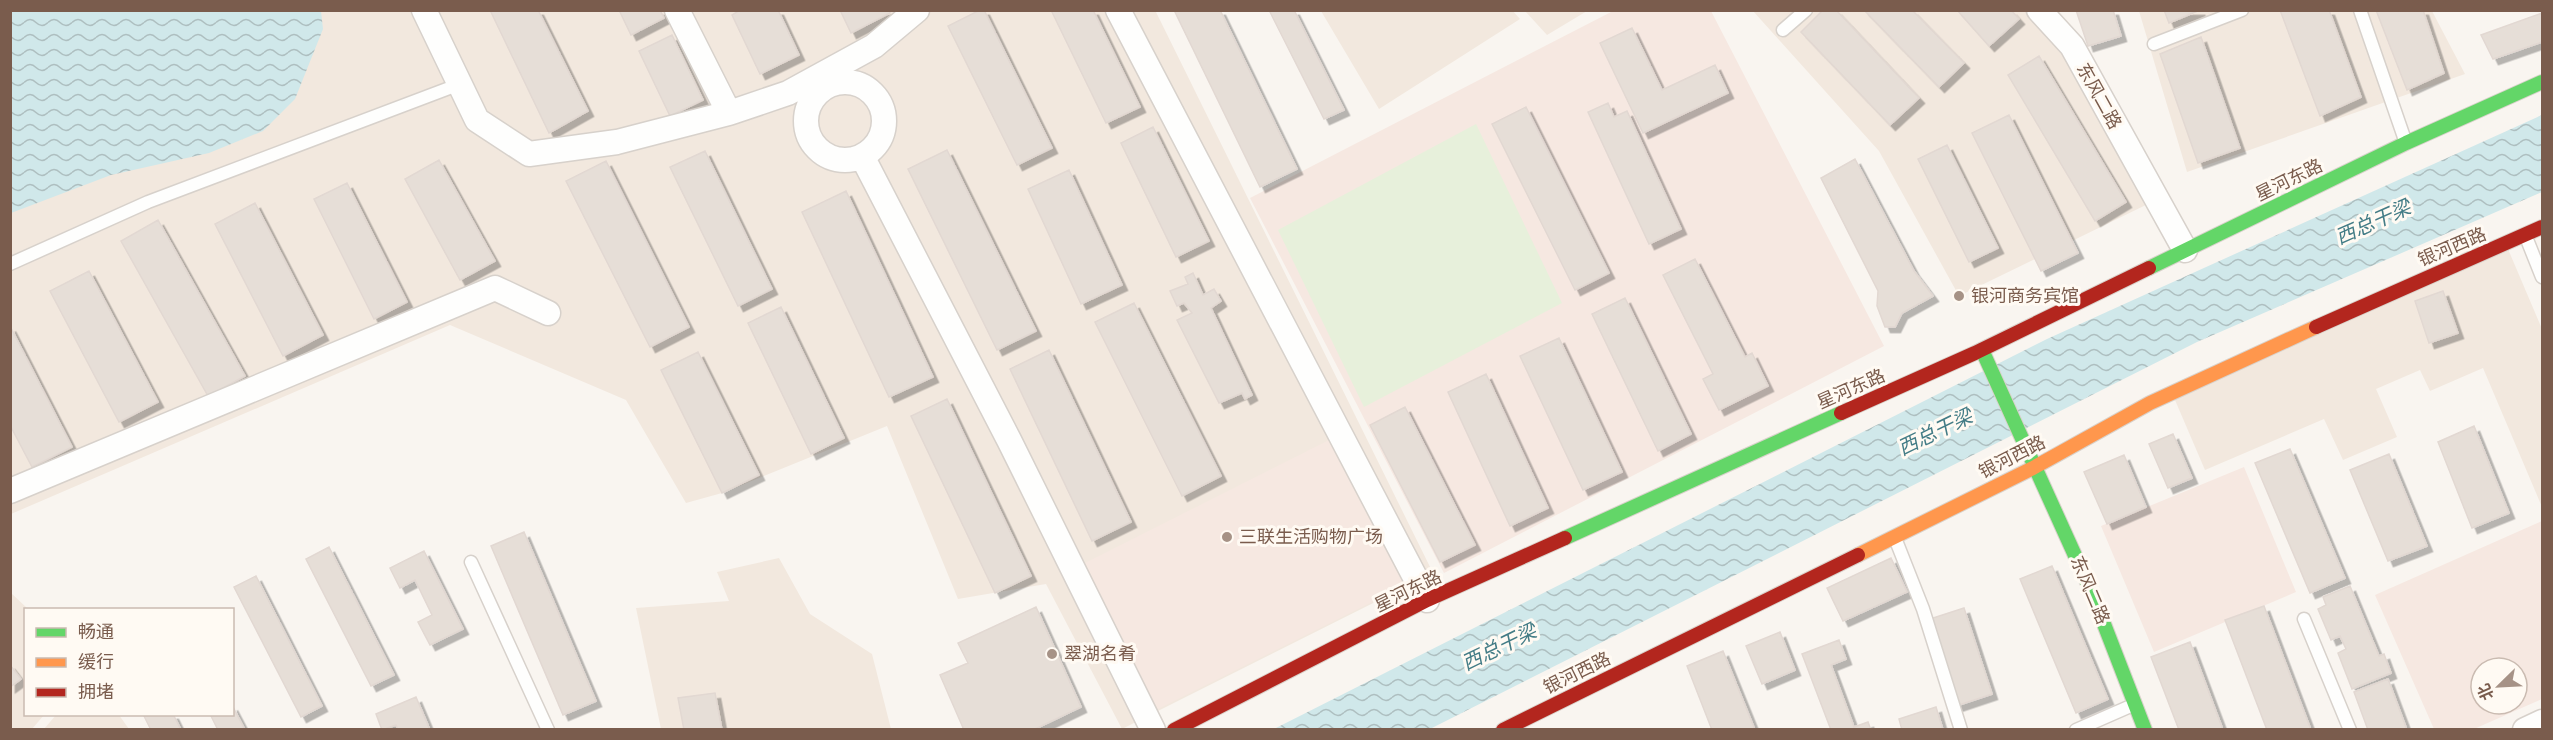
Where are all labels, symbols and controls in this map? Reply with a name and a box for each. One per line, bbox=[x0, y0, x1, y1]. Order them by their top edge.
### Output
street label: 东风二路 bbox=[2071, 58, 2128, 133]
street label: 星河东路 bbox=[2251, 153, 2327, 207]
water label: 西总干梁 bbox=[2331, 192, 2417, 251]
street label: 银河西路 bbox=[2414, 221, 2490, 272]
place label: 银河商务宾馆 bbox=[1971, 283, 2079, 308]
marker: 银河商务宾馆 bbox=[1952, 289, 1966, 303]
street label: 星河东路 bbox=[1813, 362, 1889, 415]
water label: 西总干梁 bbox=[1893, 401, 1979, 462]
street label: 银河西路 bbox=[1974, 429, 2050, 484]
place label: 三联生活购物广场 bbox=[1239, 524, 1383, 549]
marker: 三联生活购物广场 bbox=[1220, 530, 1234, 544]
street label: 东风二路 bbox=[2065, 552, 2116, 628]
street label: 星河东路 bbox=[1370, 564, 1446, 618]
legend bbox=[24, 608, 234, 716]
water label: 西总干梁 bbox=[1457, 616, 1543, 677]
text: 畅通 bbox=[78, 619, 114, 644]
place label: 翠湖名肴 bbox=[1064, 641, 1136, 666]
street label: 银河西路 bbox=[1539, 646, 1615, 700]
marker: 翠湖名肴 bbox=[1045, 647, 1059, 661]
text: 缓行 bbox=[78, 649, 114, 674]
north arrow bbox=[2469, 656, 2529, 716]
text: 拥堵 bbox=[78, 679, 114, 704]
text: 北 bbox=[2472, 680, 2500, 704]

